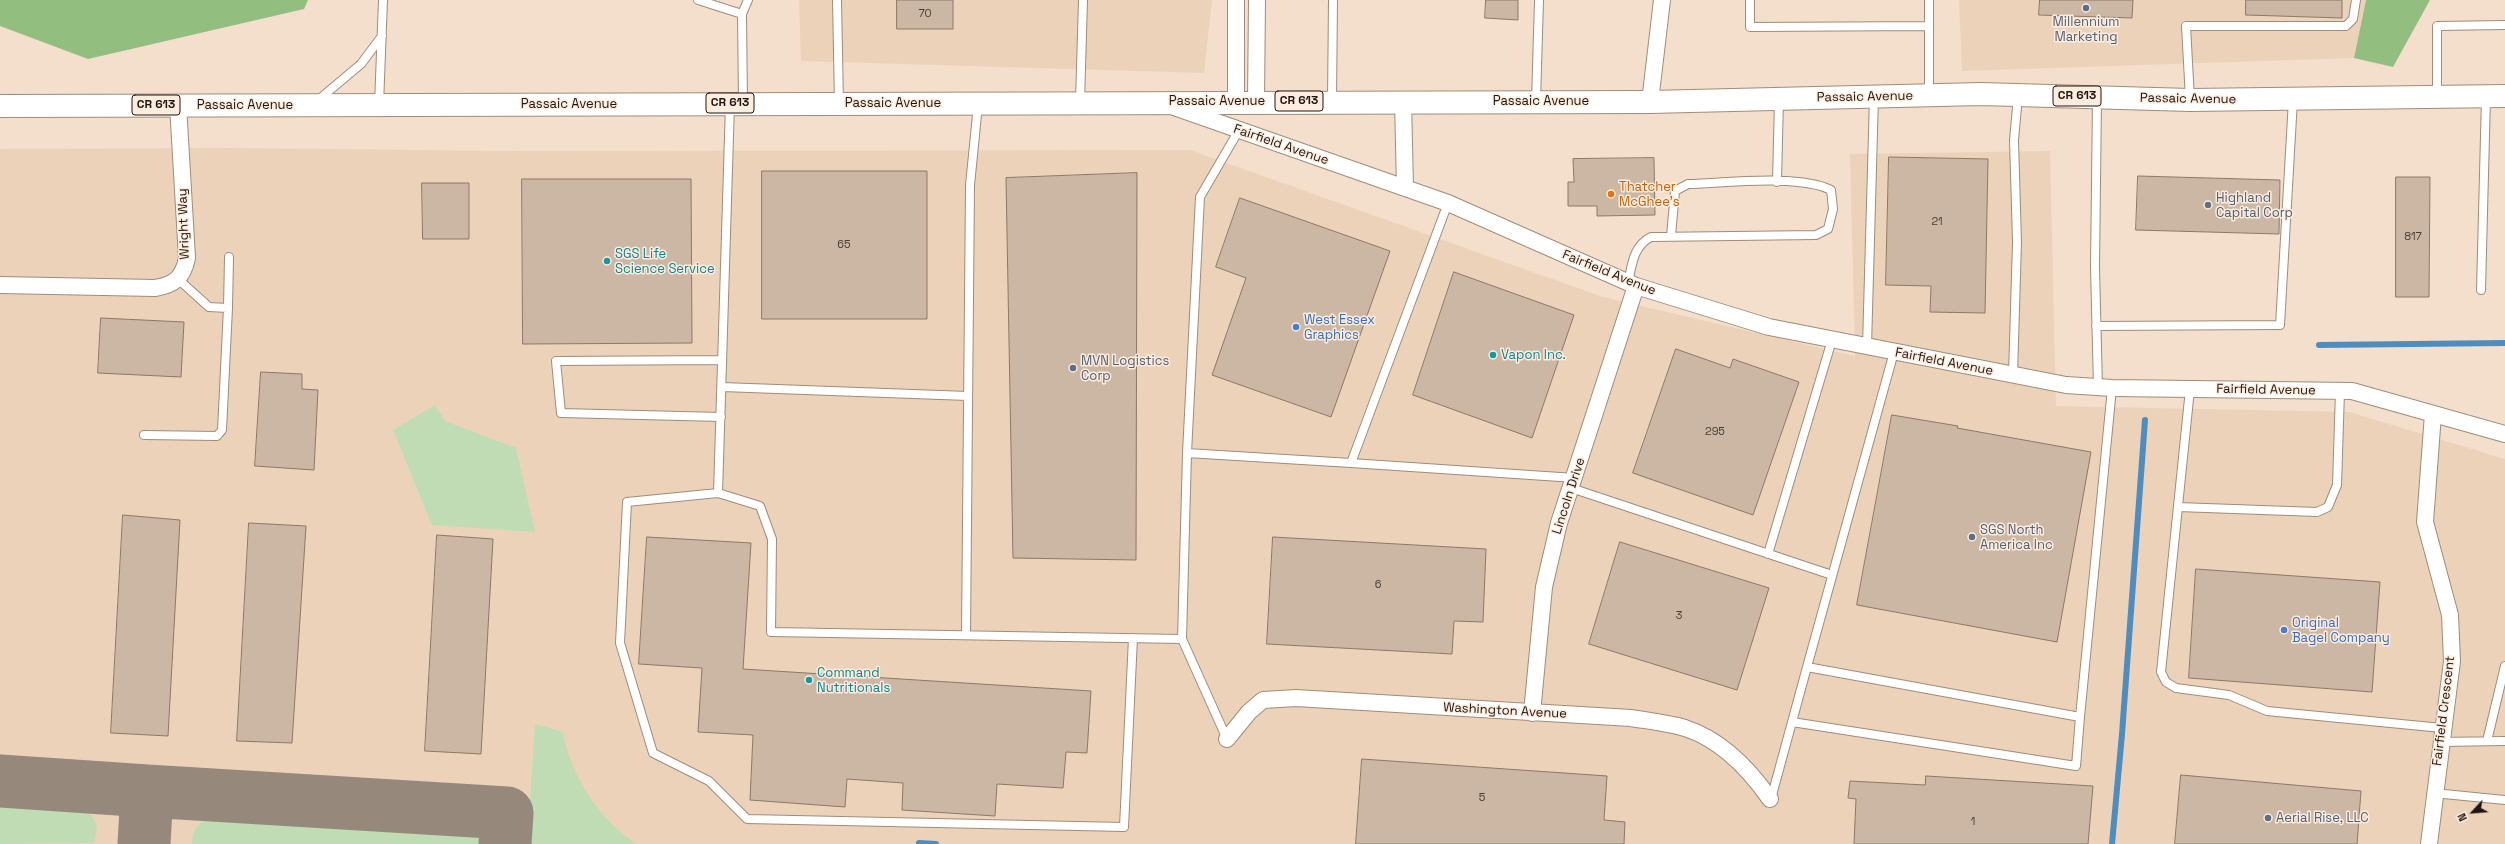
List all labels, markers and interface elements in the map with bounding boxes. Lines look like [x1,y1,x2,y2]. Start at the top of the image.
marker: Millennium Marketing [2081,3,2091,13]
house number: 70 [918,7,932,21]
place label: Millennium Marketing [2053,14,2119,45]
road number: CR 613 [2053,86,2101,106]
street label: Passaic Avenue [1817,88,1913,106]
street label: Passaic Avenue [2140,90,2236,108]
road number: CR 613 [1275,91,1323,111]
road number: CR 613 [706,93,754,113]
street label: Passaic Avenue [1169,93,1265,109]
street label: Passaic Avenue [1493,93,1589,109]
road number: CR 613 [132,95,180,115]
street label: Passaic Avenue [845,95,941,111]
street label: Passaic Avenue [521,96,617,112]
street label: Passaic Avenue [197,97,293,113]
street label: Fairfield Avenue [1231,121,1331,169]
place label: Thatcher McGhee's [1619,179,1680,210]
street label: Wright Way [175,188,193,260]
marker: Thatcher McGhee's [1606,189,1616,199]
place label: Highland Capital Corp [2216,190,2293,221]
marker: Highland Capital Corp [2203,200,2213,210]
house number: 21 [1931,215,1943,229]
house number: 817 [2404,230,2422,244]
house number: 65 [837,238,851,252]
place label: SGS Life Science Service [615,246,715,277]
street label: Fairfield Avenue [1560,247,1658,299]
marker: SGS Life Science Service [602,256,612,266]
place label: West Essex Graphics [1304,312,1375,343]
marker: West Essex Graphics [1291,322,1301,332]
street label: Fairfield Avenue [1894,345,1994,379]
place label: Vapon Inc. [1501,347,1566,363]
marker: Vapon Inc. [1488,350,1498,360]
place label: MVN Logistics Corp [1081,353,1169,384]
marker: MVN Logistics Corp [1068,363,1078,373]
street label: Fairfield Avenue [2216,381,2316,399]
house number: 295 [1705,425,1725,439]
street label: Lincoln Drive [1549,456,1589,536]
place label: SGS North America Inc [1980,522,2053,553]
marker: SGS North America Inc [1967,532,1977,542]
house number: 6 [1375,578,1381,592]
house number: 3 [1676,609,1682,623]
place label: Original Bagel Company [2292,615,2390,646]
marker: Original Bagel Company [2279,625,2289,635]
street label: Fairfield Crescent [2430,655,2458,767]
place label: Command Nutritionals [817,665,890,696]
marker: Command Nutritionals [804,675,814,685]
street label: Washington Avenue [1443,700,1567,722]
house number: 5 [1479,791,1485,805]
north arrow [2453,792,2493,832]
place label: Aerial Rise, LLC [2276,810,2369,826]
text: N [2454,811,2470,824]
marker: Aerial Rise, LLC [2263,813,2273,823]
house number: 1 [1971,815,1975,829]

